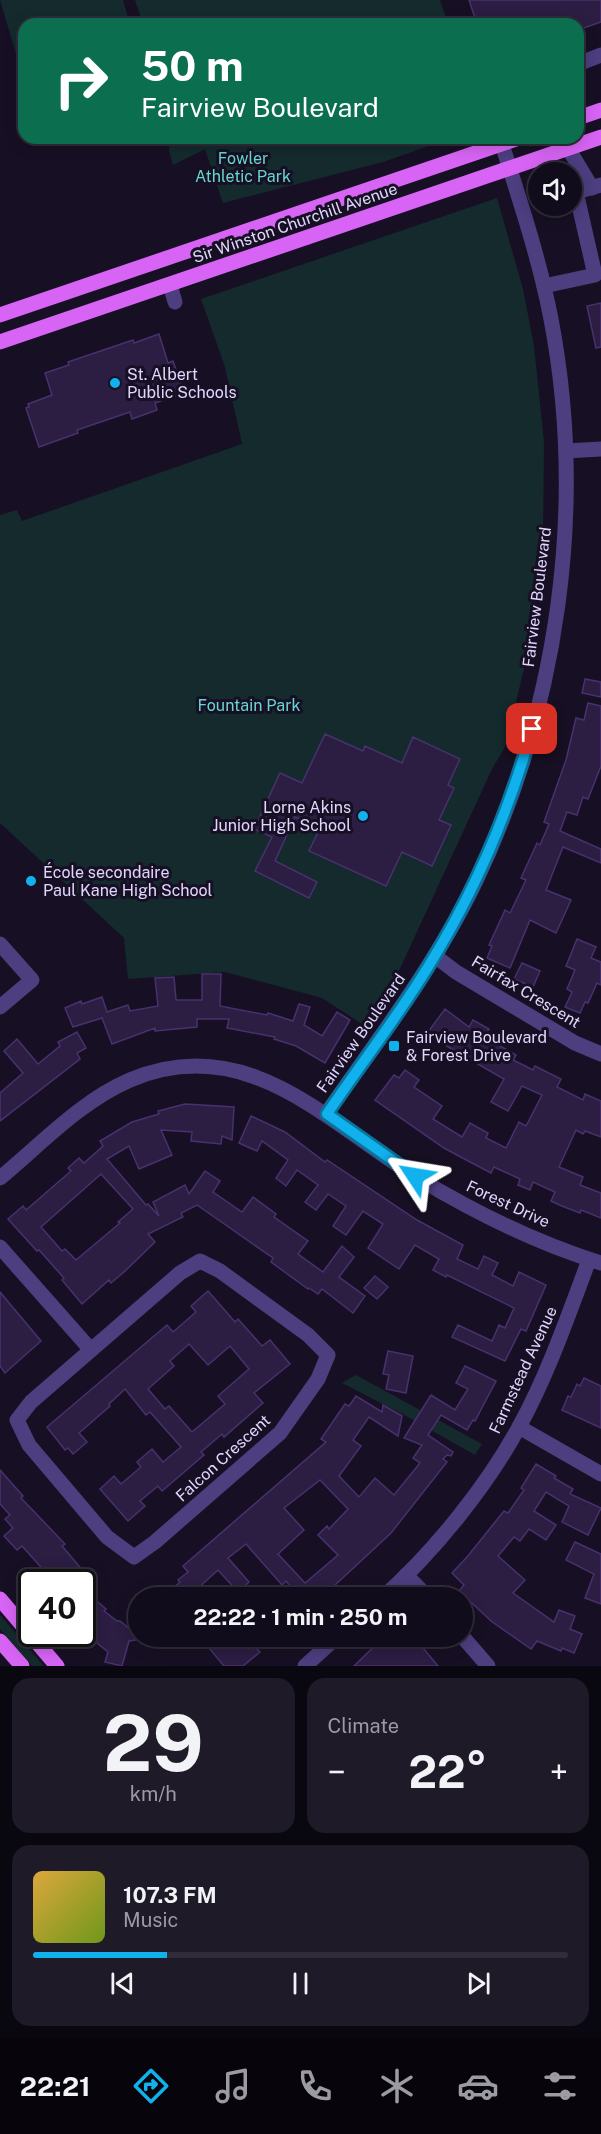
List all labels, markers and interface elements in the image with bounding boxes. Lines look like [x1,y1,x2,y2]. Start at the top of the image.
text: 50 m [141,41,244,90]
icon: right [42,42,120,120]
text: Fairview Boulevard [141,91,379,123]
park label: Fowler Athletic Park [195,149,291,186]
map controls [528,162,582,216]
button: sound [528,162,582,216]
street label: Sir Winston Churchill Avenue [190,179,400,267]
place label: St. Albert Public Schools [127,365,237,402]
marker: St. Albert Public Schools [108,376,122,390]
street label: Fairview Boulevard [519,526,555,668]
park label: Fountain Park [198,696,300,715]
pin [506,703,557,754]
icon: arrive [515,712,548,745]
place label: Lorne Akins Junior High School [212,798,351,835]
marker: Lorne Akins Junior High School [356,809,370,823]
place label: École secondaire Paul Kane High School [43,862,213,900]
marker: École secondaire Paul Kane High School [24,874,38,888]
street label: Fairfax Crescent [468,952,584,1032]
street label: Fairview Boulevard [313,970,409,1096]
place label: Fairview Boulevard & Forest Drive [406,1028,547,1065]
marker: Fairview Boulevard & Forest Drive [387,1039,401,1053]
position arrow [383,1144,447,1208]
street label: Forest Drive [463,1176,553,1232]
street label: Farmstead Avenue [485,1303,561,1437]
street label: Falcon Crescent [172,1411,274,1505]
speed limit sign: 40 [18,1569,96,1647]
text: 22:22 · 1 min · 250 m [193,1604,408,1630]
text: 29 [103,1697,204,1789]
text: Climate [328,1714,399,1738]
text: 22° [409,1745,487,1798]
text: − [328,1753,346,1791]
text: + [550,1753,568,1791]
text: km/h [130,1782,177,1806]
text: 107.3 FM [123,1882,217,1908]
text: Music [123,1908,178,1932]
icon: previous [106,1967,139,2000]
icon: pause [284,1967,317,2000]
icon: next [462,1967,495,2000]
icon: directions [130,2065,172,2107]
icon: music [212,2065,254,2107]
icon: phone [294,2065,336,2107]
icon: climate [376,2065,418,2107]
icon: car [457,2065,499,2107]
icon: filters [539,2065,581,2107]
text: 22:21 [20,2070,91,2102]

